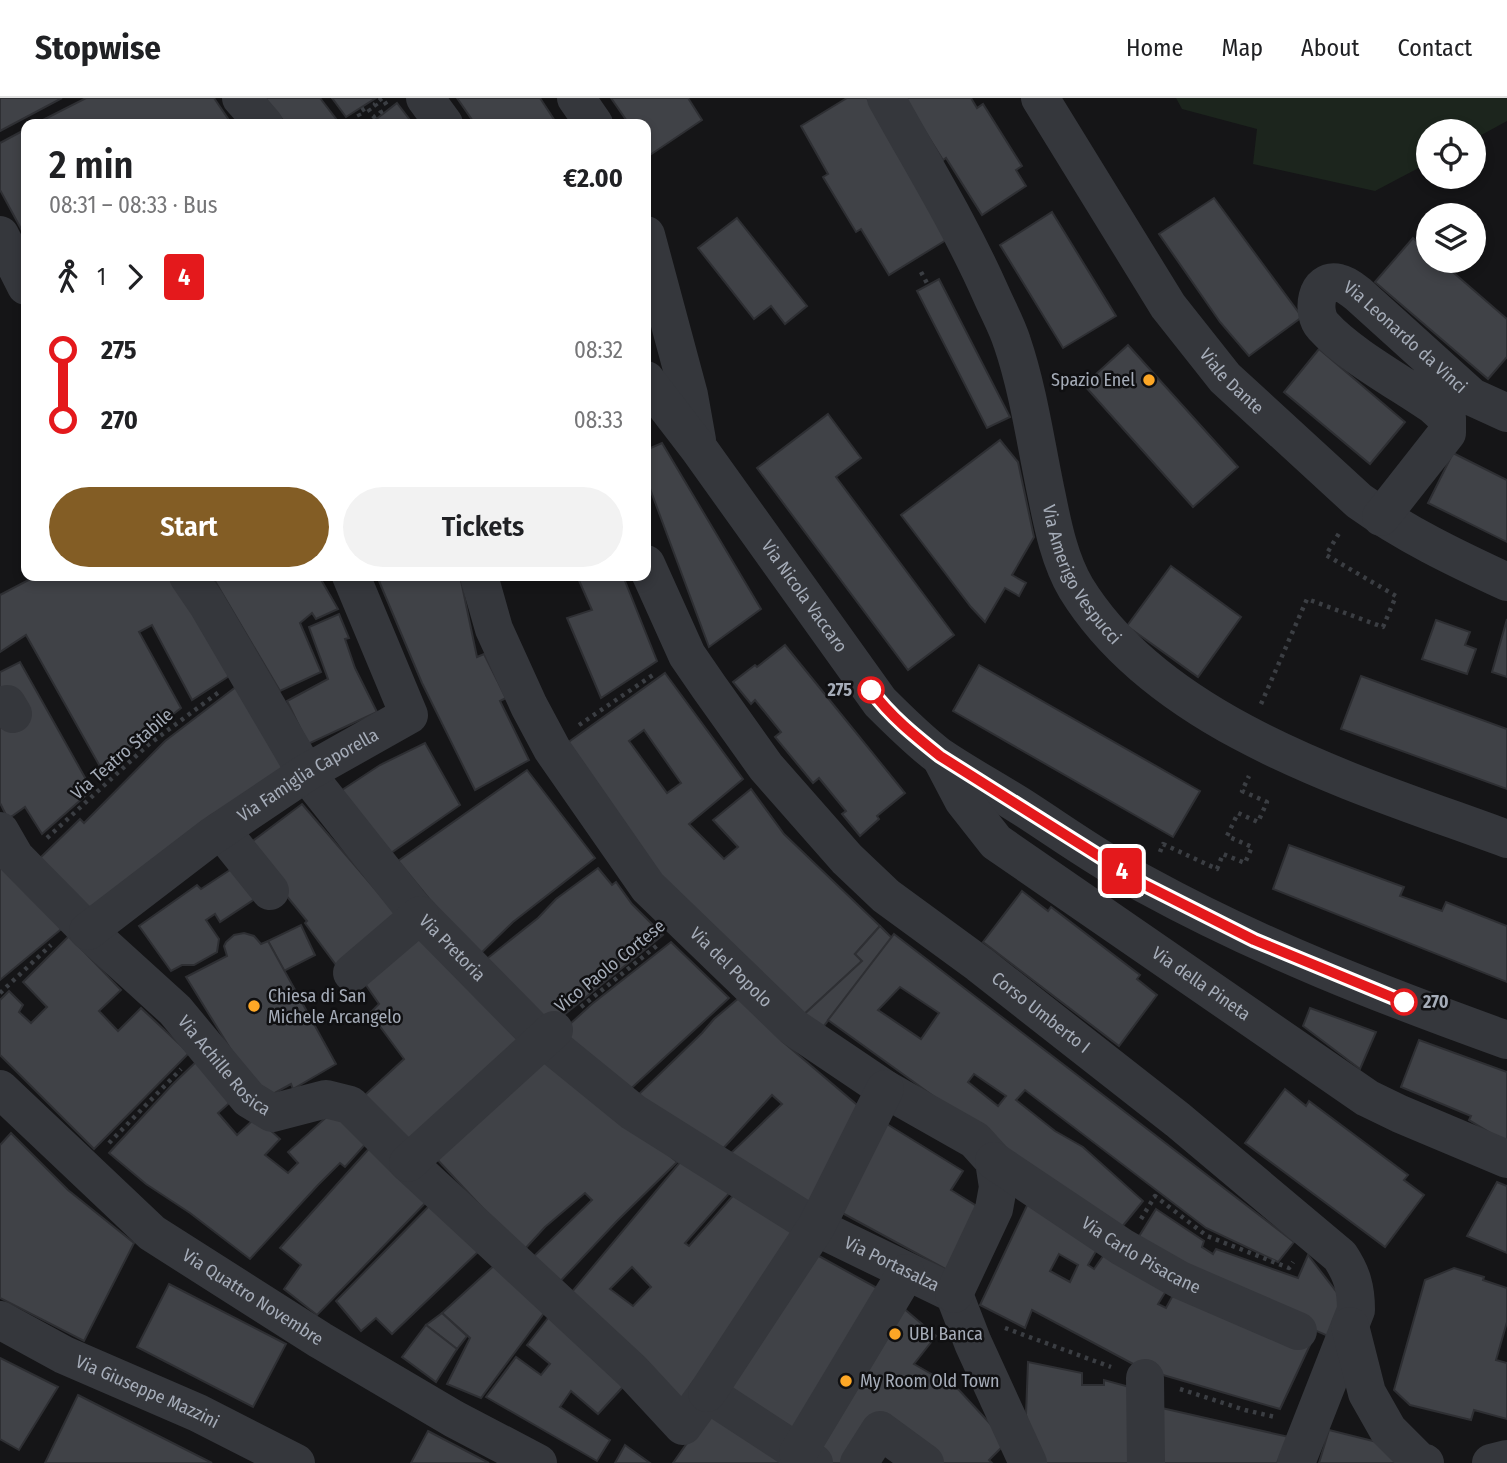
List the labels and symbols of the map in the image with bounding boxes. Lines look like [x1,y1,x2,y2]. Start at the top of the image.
street label: Via Leonardo da Vinci [1340,276,1472,398]
street label: Viale Dante [1195,344,1268,419]
place label: Spazio Enel [1051,369,1135,391]
marker: Spazio Enel [1141,372,1157,388]
street label: Via Amerigo Vespucci [1038,503,1126,649]
street label: Via Nicola Vaccaro [757,536,852,657]
marker: 275 [858,677,884,703]
place label: 275 [826,679,852,701]
street label: Via Teatro Stabile [66,704,178,804]
street label: Via Famiglia Caporella [233,723,382,827]
line badge: 4 [1099,848,1145,894]
street label: Via Pretoria [415,910,490,986]
street label: Vico Paolo Cortese [550,915,670,1017]
street label: Via del Popolo [685,923,777,1012]
street label: Via della Pineta [1148,942,1255,1025]
street label: Corso Umberto I [987,967,1094,1058]
place label: Chiesa di San Michele Arcangelo [268,985,401,1028]
marker: 270 [1391,989,1417,1015]
place label: 270 [1422,991,1449,1013]
marker: Chiesa di San Michele Arcangelo [246,998,262,1014]
street label: Via Achille Rosica [173,1011,274,1120]
street label: Via Carlo Pisacane [1077,1212,1204,1299]
street label: Via Portasalza [841,1232,943,1296]
street label: Via Quattro Novembre [178,1244,328,1350]
place label: UBI Banca [909,1323,983,1345]
marker: UBI Banca [887,1326,903,1342]
street label: Via Giuseppe Mazzini [72,1350,223,1433]
place label: My Room Old Town [860,1370,1000,1392]
marker: My Room Old Town [838,1373,854,1389]

